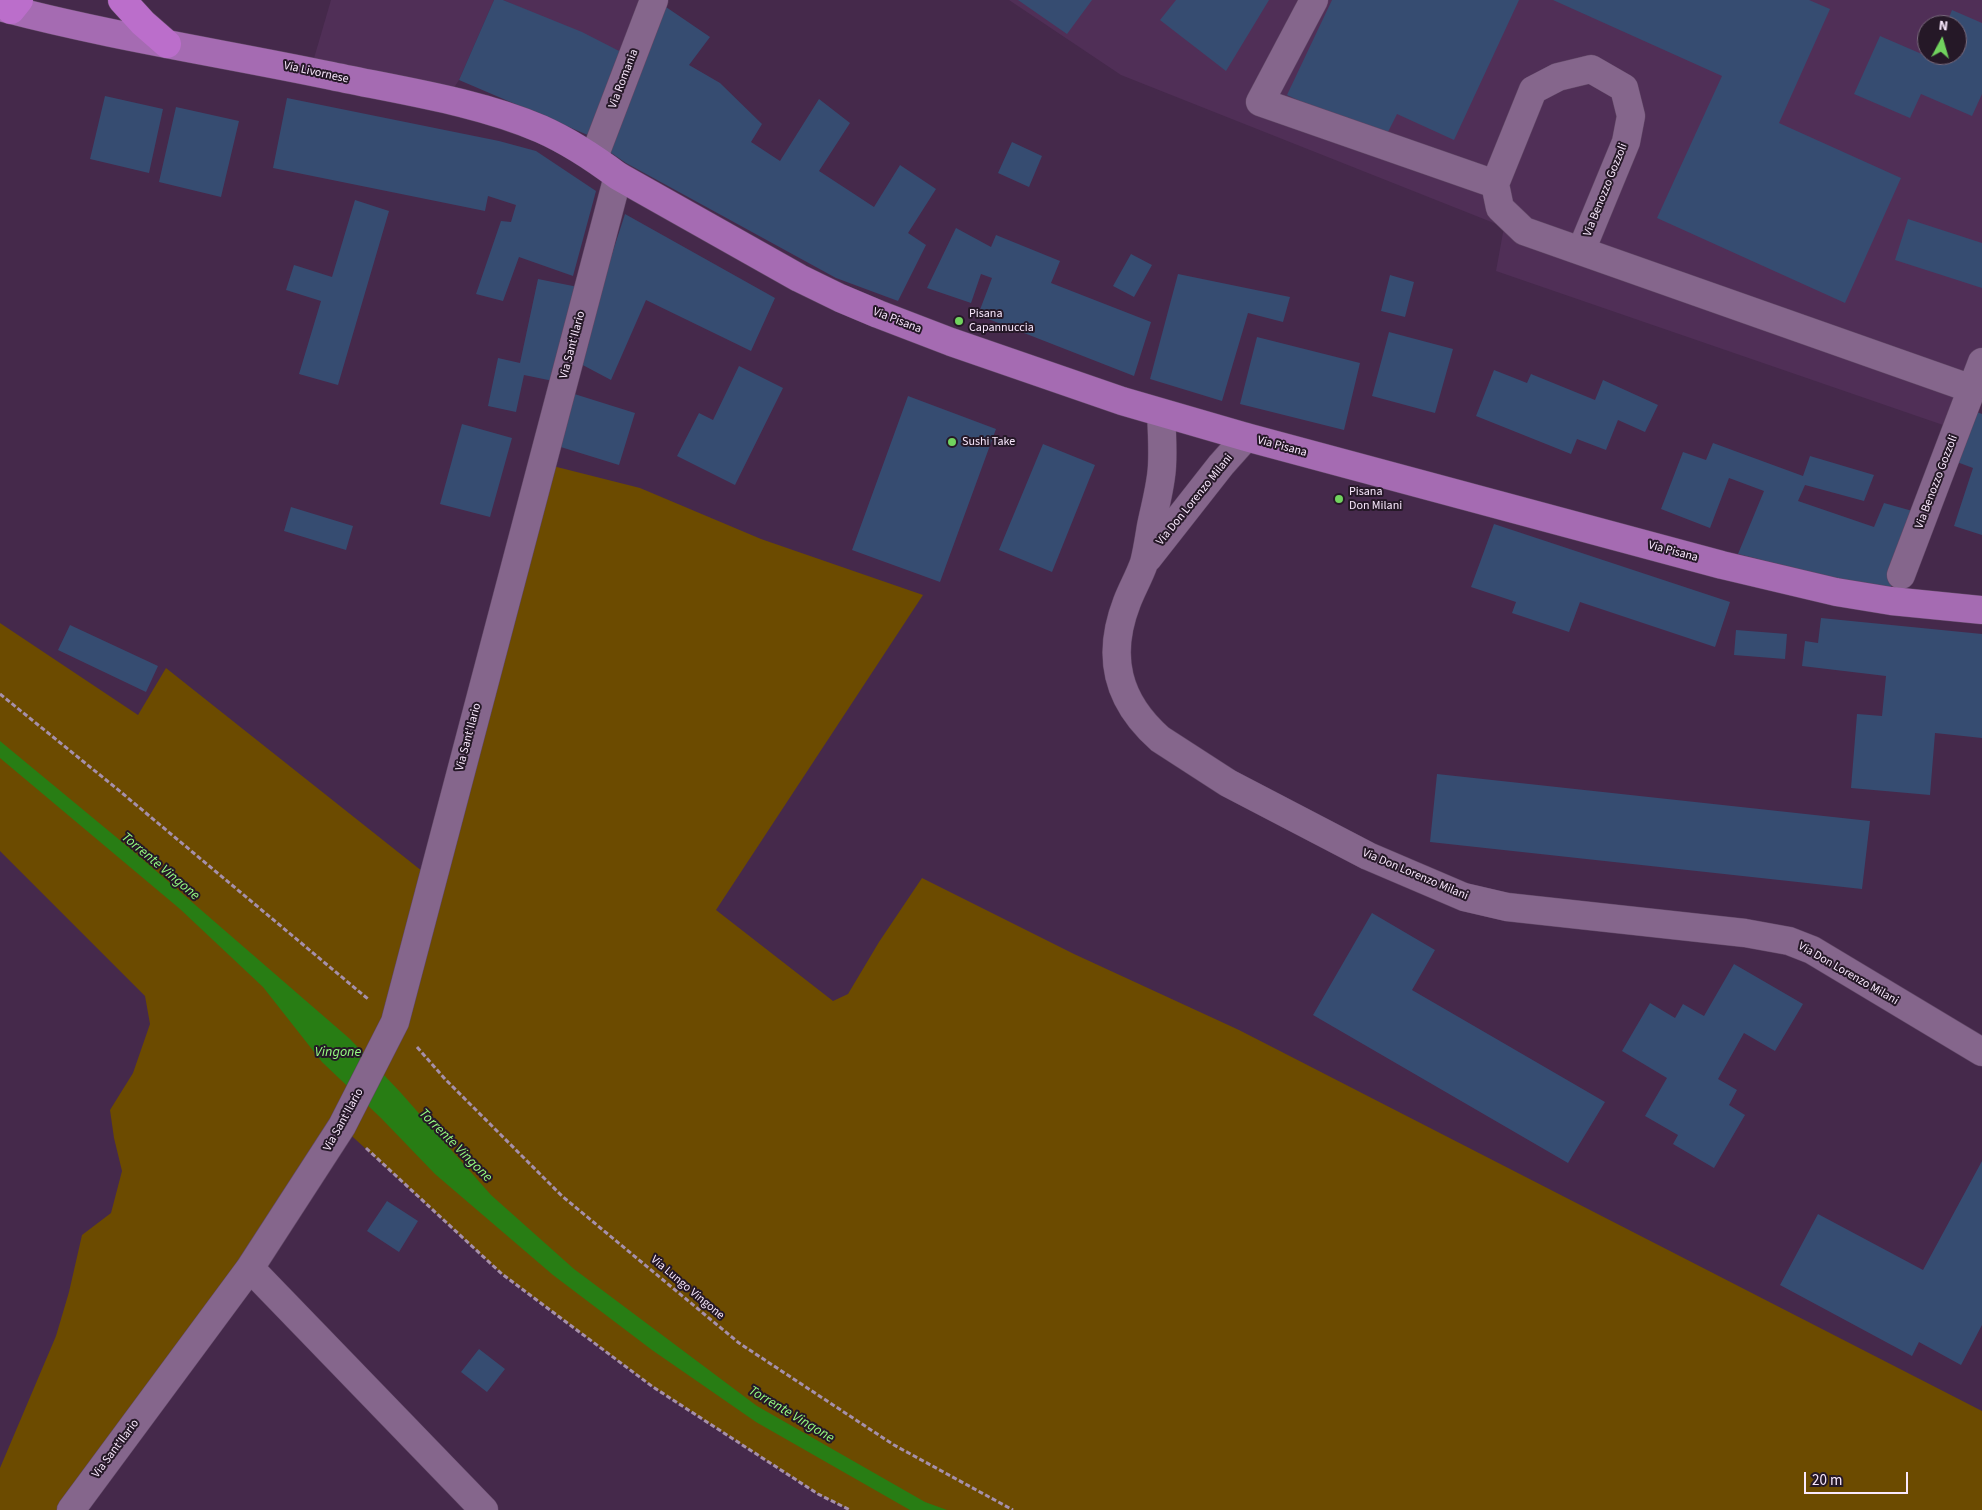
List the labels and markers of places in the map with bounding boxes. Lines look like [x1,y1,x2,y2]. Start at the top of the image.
place label: Pisana Capannuccia [969,307,1034,335]
marker: Pisana Capannuccia [953,315,965,327]
place label: Sushi Take [962,435,1015,449]
marker: Sushi Take [946,436,958,448]
place label: Pisana Don Milani [1349,485,1402,513]
marker: Pisana Don Milani [1333,493,1345,505]

